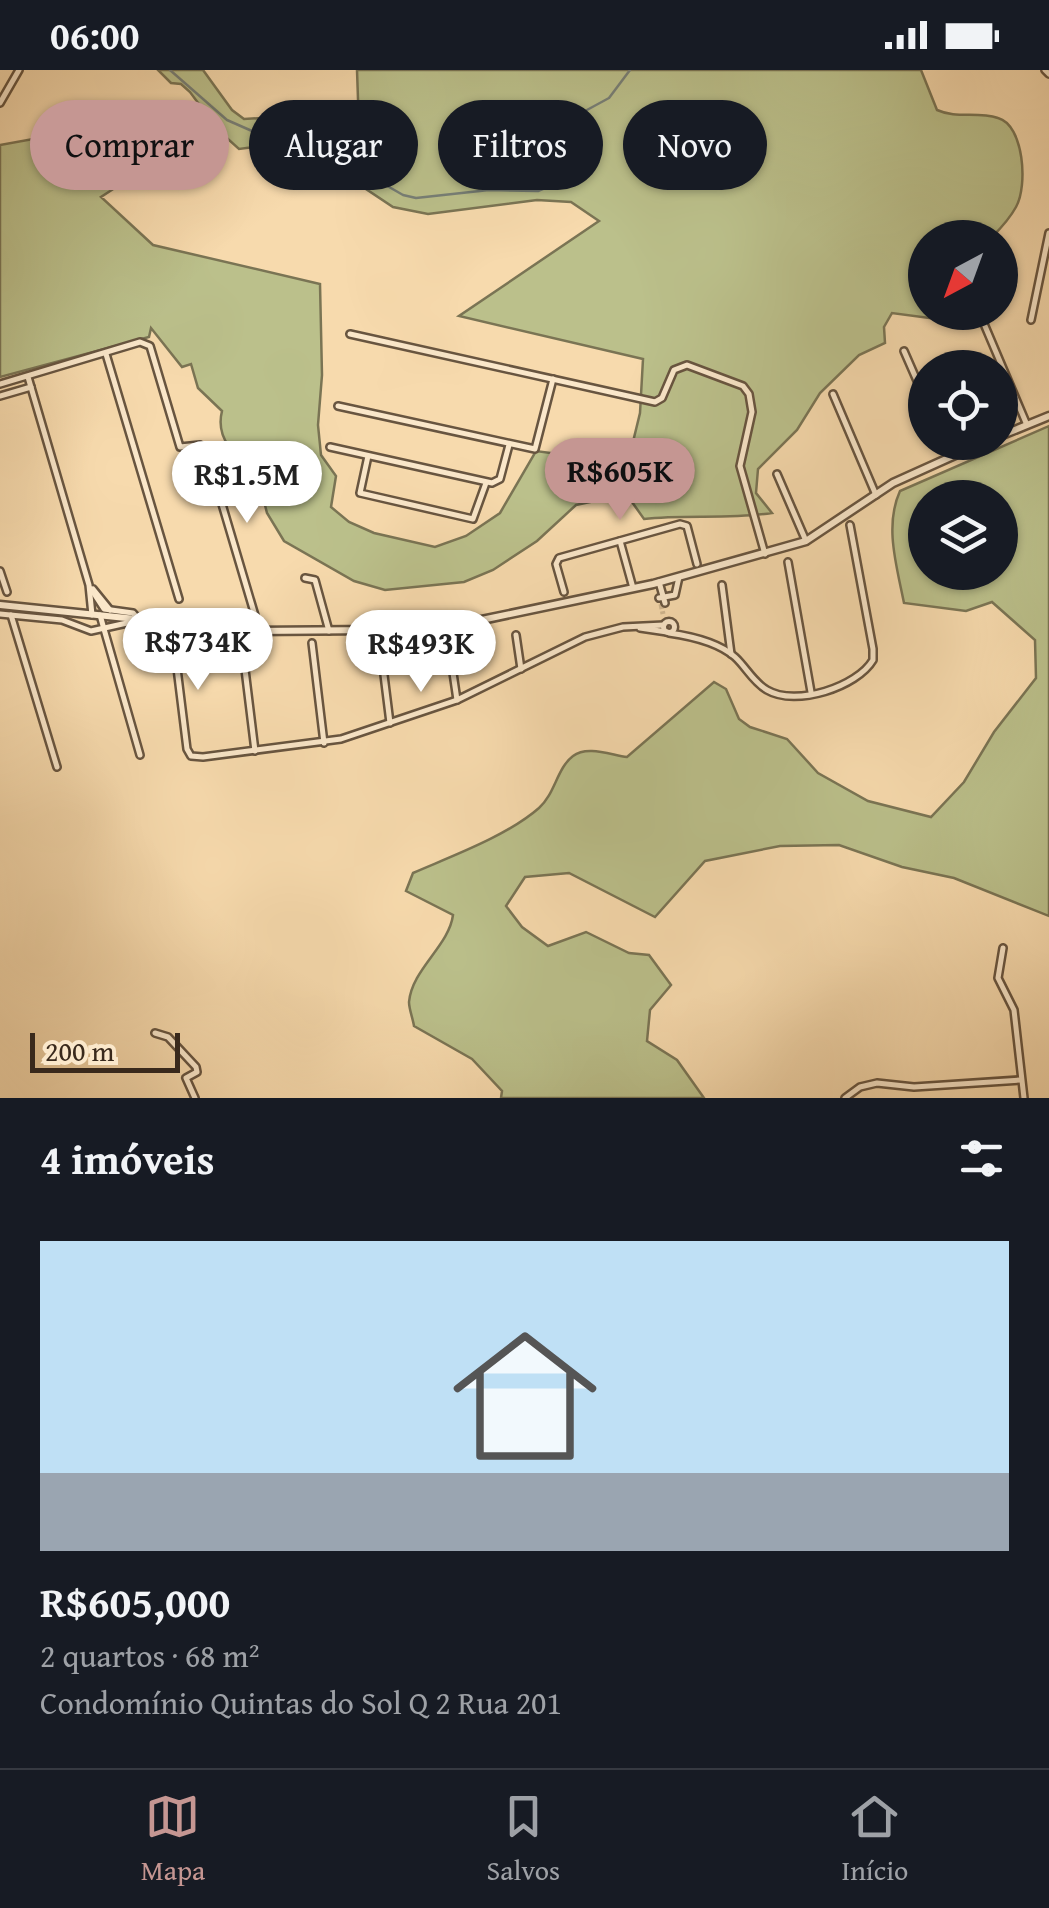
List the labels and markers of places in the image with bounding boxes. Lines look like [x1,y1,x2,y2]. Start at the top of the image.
pin: R$605K [539,438,701,523]
pin: R$1.5M [166,441,328,526]
pin: R$734K [117,608,279,693]
pin: R$493K [340,610,502,695]

